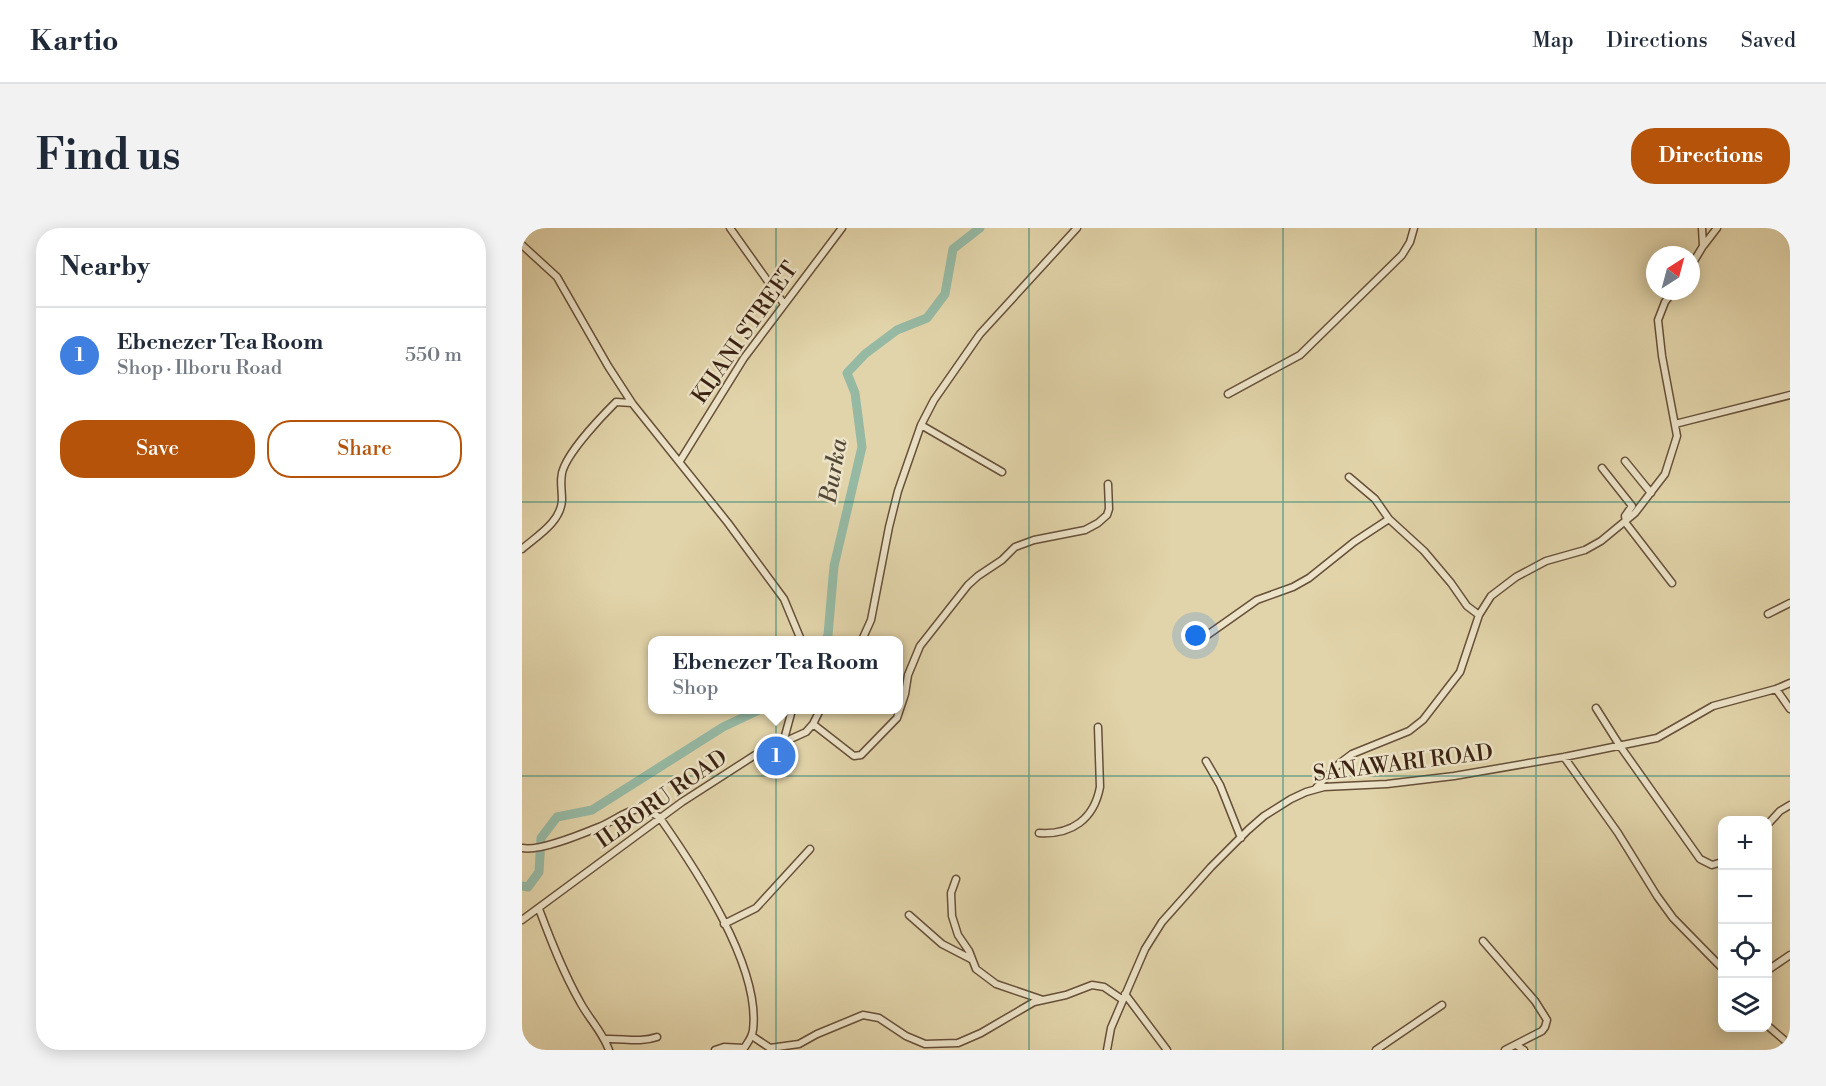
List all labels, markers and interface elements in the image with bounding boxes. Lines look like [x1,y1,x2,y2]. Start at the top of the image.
text: Kartio [30,24,119,59]
text: Map [1532,28,1574,54]
text: Directions [1607,28,1708,54]
text: Saved [1741,28,1796,54]
button: Directions [1631,128,1790,184]
text: Find us [36,130,180,183]
north arrow [1646,246,1700,300]
text: Nearby [60,251,150,283]
street label: KIJANI STREET [686,257,804,409]
text: Ebenezer Tea Room [117,329,323,356]
text: 1 [75,343,84,368]
text: 550 m [405,343,462,368]
text: Shop · Ilboru Road [117,356,282,381]
button: Save [60,420,255,478]
button: Share [267,420,462,478]
water label: Burka [813,436,855,507]
your location [1181,621,1210,650]
popup [648,636,903,714]
text: Ebenezer Tea Room [672,649,879,676]
text: Shop [672,676,719,701]
pin: 1 [756,734,796,778]
street label: SANAWARI ROAD [1312,739,1495,788]
street label: ILBORU ROAD [591,744,733,854]
map controls [1718,816,1772,1032]
button: + [1718,816,1772,870]
button: − [1718,870,1772,924]
button: locate [1718,924,1772,978]
button: layers [1718,978,1772,1032]

